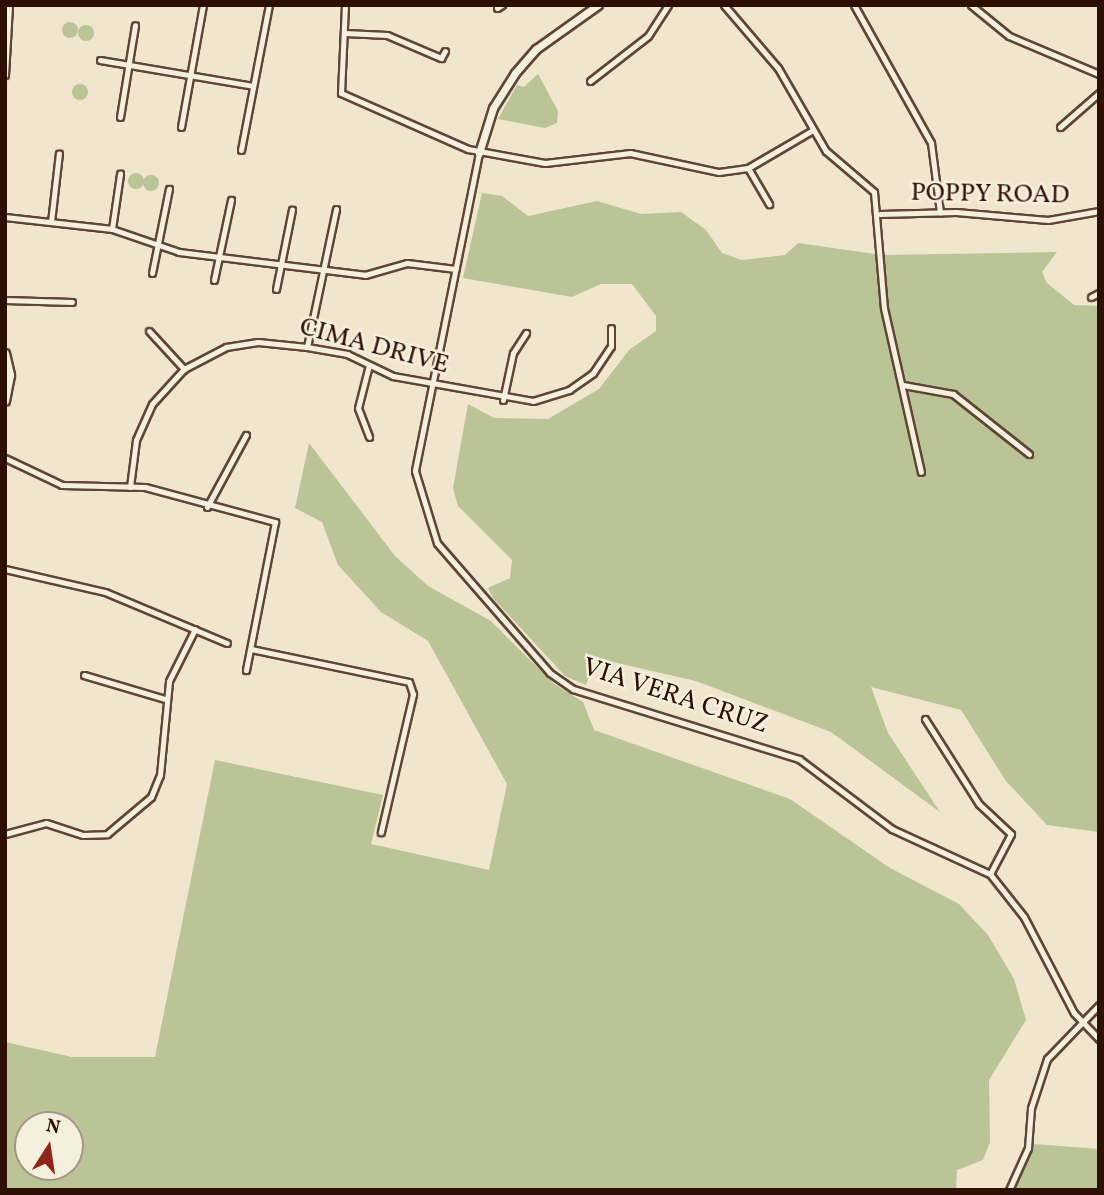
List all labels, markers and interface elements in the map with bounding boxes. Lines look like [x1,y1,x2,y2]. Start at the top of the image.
street label: POPPY ROAD [910,178,1070,212]
street label: CIMA DRIVE [296,312,452,382]
street label: VIA VERA CRUZ [578,652,772,742]
north arrow [14,1111,84,1181]
text: N [43,1113,62,1142]

